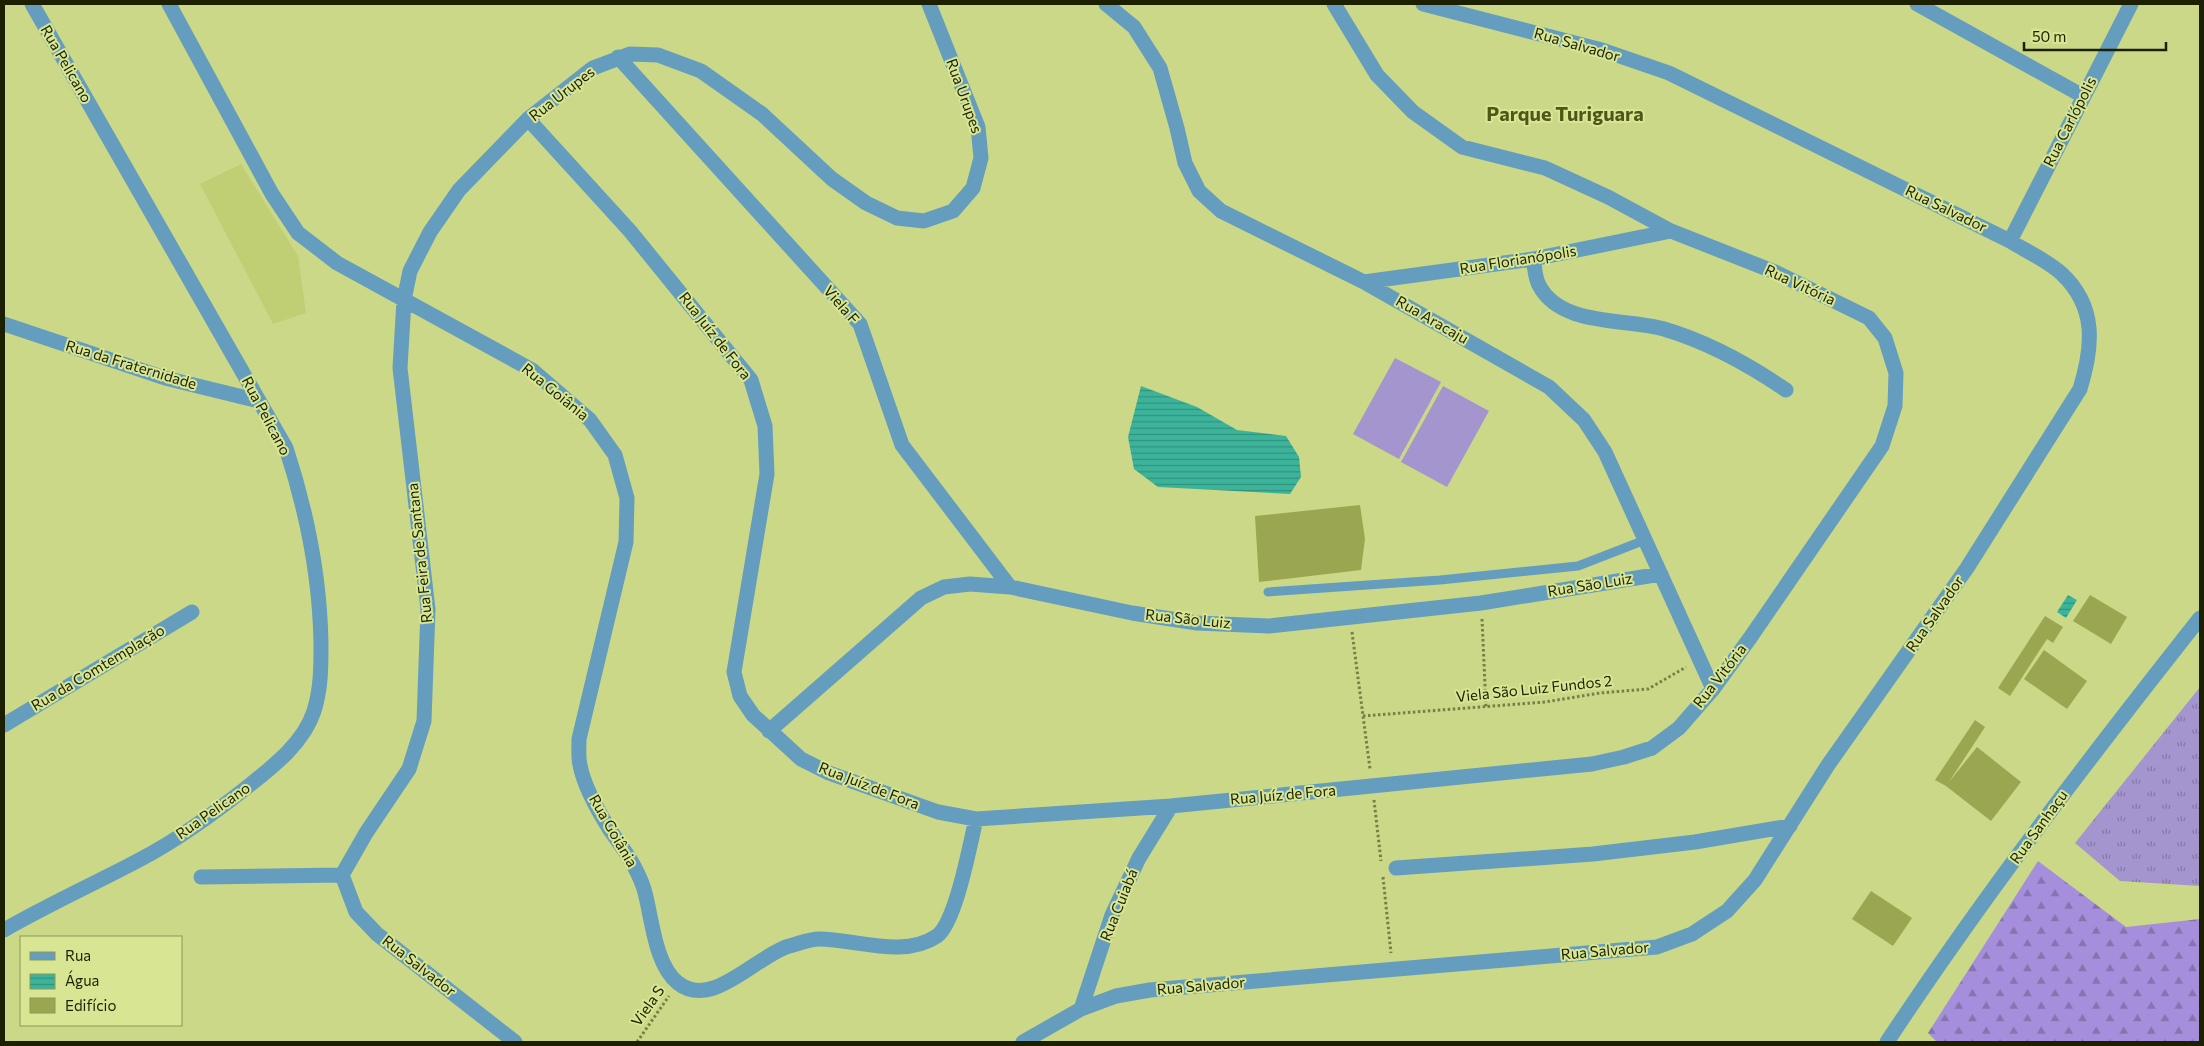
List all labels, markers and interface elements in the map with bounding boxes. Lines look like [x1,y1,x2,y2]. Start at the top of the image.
scale bar [2024,20,2166,52]
street label: Rua Pelicano [37,21,96,106]
street label: Rua Salvador [1532,23,1622,65]
text: 50 m [2032,27,2066,45]
street label: Rua Urupes [943,56,987,136]
street label: Rua Urupes [525,62,598,124]
street label: Rua Carlópolis [2039,74,2100,169]
district label: Parque Turiguara [1486,101,1644,125]
street label: Rua Salvador [1903,181,1990,236]
street label: Rua Florianópolis [1458,241,1578,277]
street label: Rua Vitória [1762,260,1839,308]
street label: Viela F [820,281,863,327]
street label: Rua Juíz de Fora [676,288,756,383]
street label: Rua Aracaju [1393,291,1472,347]
street label: Rua da Fraternidade [64,336,199,393]
street label: Rua Goiânia [519,359,593,424]
street label: Rua Pelicano [239,373,295,458]
street label: Rua Feira de Santana [403,482,435,624]
street label: Rua São Luiz [1546,568,1634,600]
street label: Rua Salvador [1901,572,1967,655]
street label: Rua São Luiz [1145,605,1232,631]
street label: Rua da Comtemplação [27,620,168,714]
street label: Rua Vitória [1689,640,1750,711]
street label: Viela São Luiz Fundos 2 [1455,671,1613,705]
street label: Rua Juíz de Fora [816,758,922,813]
street label: Rua Pelicano [172,778,253,842]
street label: Rua Juíz de Fora [1229,780,1337,808]
street label: Rua Sanhaçu [2005,786,2071,867]
street label: Rua Goiânia [586,791,642,870]
street label: Rua Cuiabá [1095,866,1141,943]
street label: Rua Salvador [379,931,460,1000]
legend [20,936,182,1026]
street label: Rua Salvador [1560,937,1650,963]
text: Rua [65,946,91,964]
text: Água [65,970,99,989]
street label: Rua Salvador [1156,972,1246,998]
street label: Viela S [627,982,668,1029]
text: Edifício [65,996,116,1014]

